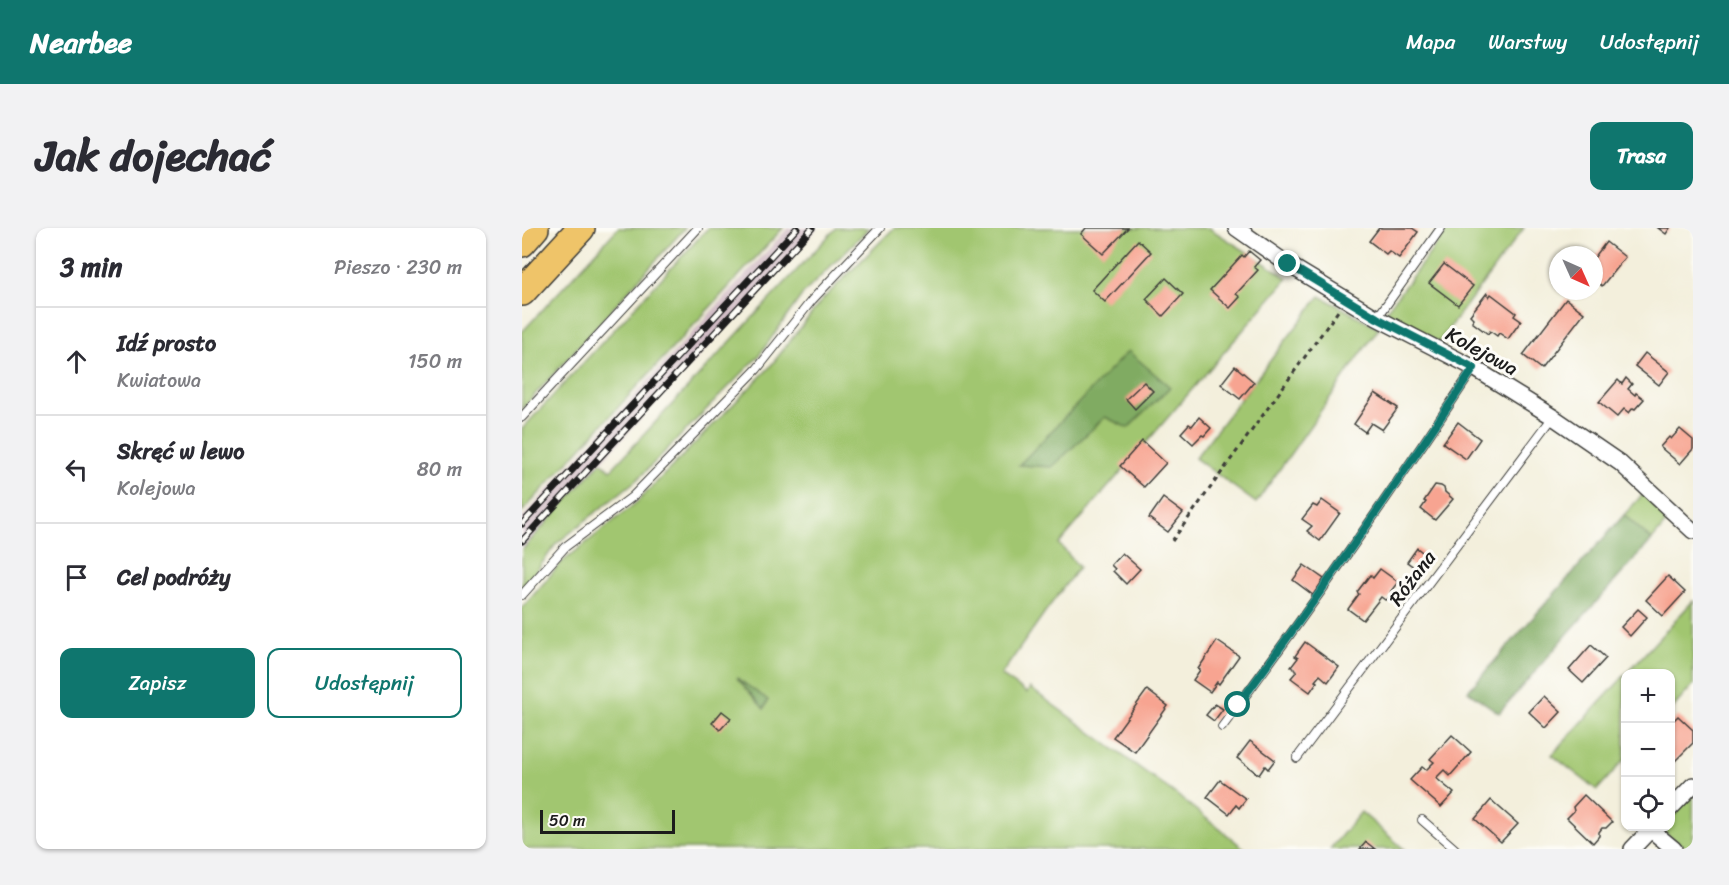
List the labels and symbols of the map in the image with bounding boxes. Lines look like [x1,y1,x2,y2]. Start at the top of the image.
north arrow [1549,246,1603,300]
route end [1274,250,1300,276]
street label: Kolejowa [1439,317,1525,386]
street label: Różana [1380,542,1446,614]
route start [1224,691,1250,717]
scale bar [540,807,675,834]

